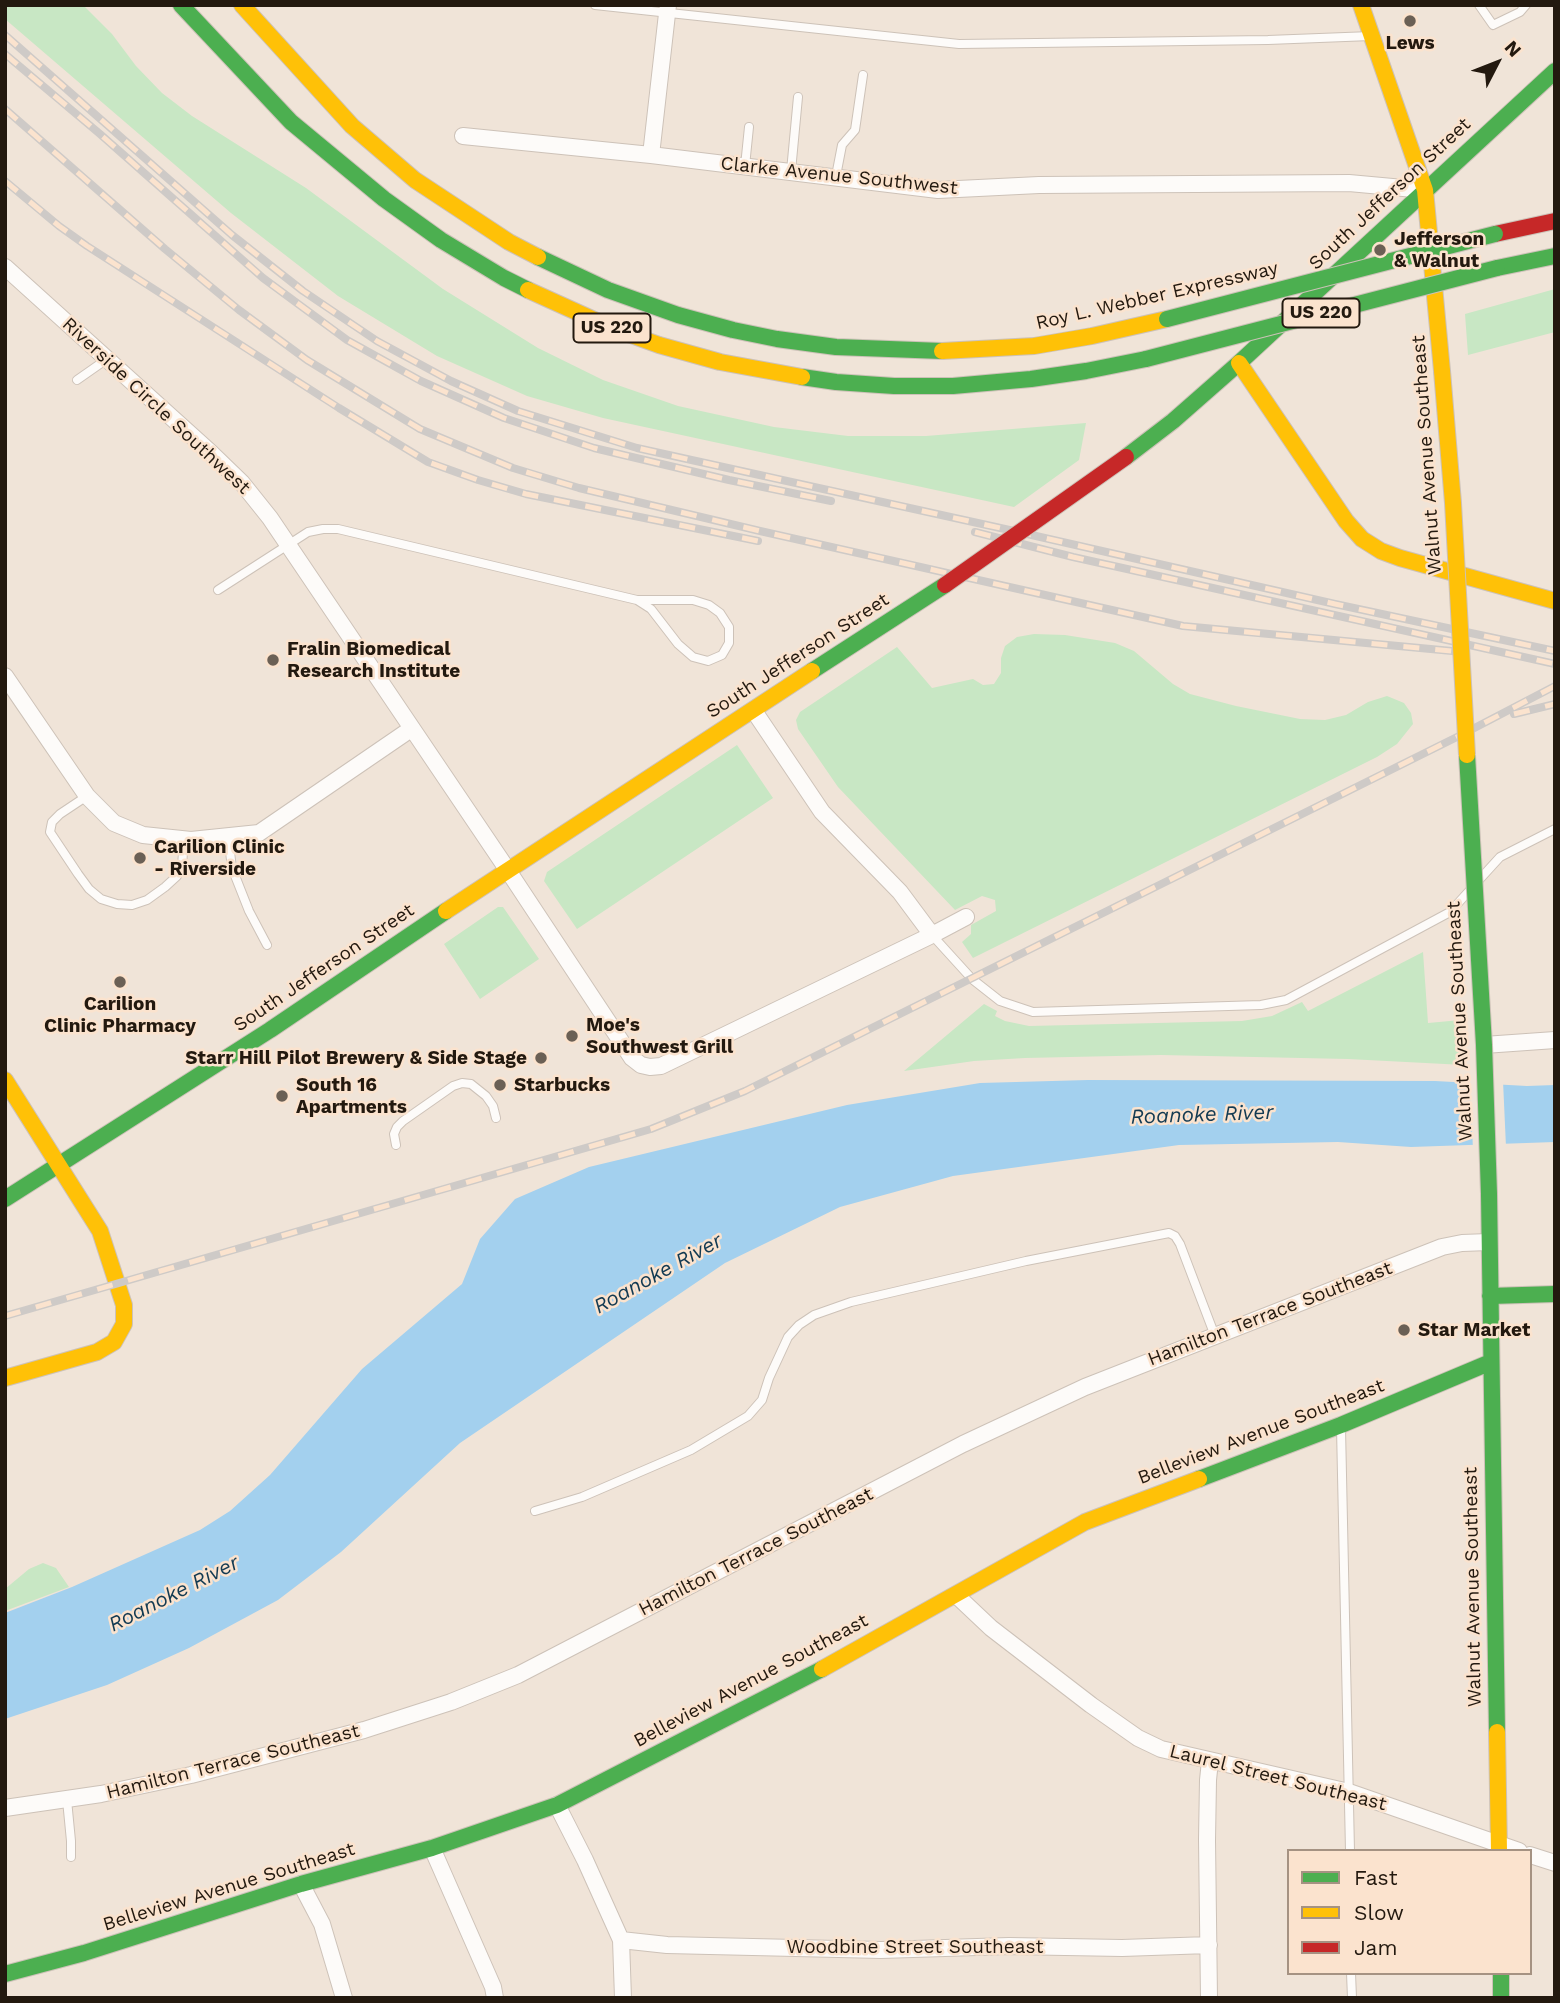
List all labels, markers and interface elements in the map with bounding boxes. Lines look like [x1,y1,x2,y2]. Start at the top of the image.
marker: Lews [1402,13,1418,29]
north arrow [1462,28,1532,98]
place label: Lews [1385,32,1435,54]
text: N [1500,36,1526,62]
street label: South Jefferson Street [1304,113,1476,275]
street label: Clarke Avenue Southwest [719,152,959,200]
place label: Jefferson & Walnut [1394,228,1484,272]
marker: Jefferson & Walnut [1372,242,1388,258]
street label: Roy L. Webber Expressway [1034,257,1280,335]
road number: US 220 [1282,298,1360,328]
street label: Riverside Circle Southwest [57,313,255,499]
road number: US 220 [574,314,650,342]
street label: Walnut Avenue Southeast [1407,334,1447,576]
street label: South Jefferson Street [703,588,893,724]
place label: Fralin Biomedical Research Institute [287,638,460,682]
marker: Fralin Biomedical Research Institute [265,652,281,668]
place label: Carilion Clinic - Riverside [154,836,285,880]
marker: Carilion Clinic - Riverside [132,850,148,866]
street label: South Jefferson Street [229,899,419,1037]
street label: Walnut Avenue Southeast [1442,900,1478,1142]
marker: Carilion Clinic Pharmacy [112,974,128,990]
place label: Carilion Clinic Pharmacy [44,993,196,1037]
place label: Moe's Southwest Grill [586,1014,733,1058]
marker: Moe's Southwest Grill [564,1028,580,1044]
place label: Starr Hill Pilot Brewery & Side Stage [185,1047,527,1069]
marker: Starr Hill Pilot Brewery & Side Stage [533,1050,549,1066]
place label: South 16 Apartments [296,1074,407,1118]
place label: Starbucks [514,1074,610,1096]
marker: Starbucks [492,1077,508,1093]
marker: South 16 Apartments [274,1088,290,1104]
water label: Roanoke River [1130,1100,1274,1130]
water label: Roanoke River [589,1228,727,1320]
street label: Hamilton Terrace Southeast [1145,1257,1395,1371]
place label: Star Market [1418,1319,1530,1341]
marker: Star Market [1396,1322,1412,1338]
street label: Belleview Avenue Southeast [1135,1374,1387,1490]
street label: Walnut Avenue Southeast [1460,1467,1486,1707]
street label: Hamilton Terrace Southeast [635,1483,877,1621]
water label: Roanoke River [105,1550,243,1638]
street label: Belleview Avenue Southeast [630,1609,872,1753]
street label: Hamilton Terrace Southeast [104,1719,362,1805]
street label: Laurel Street Southeast [1167,1740,1389,1816]
street label: Belleview Avenue Southeast [100,1838,358,1936]
legend [1287,1849,1532,1975]
text: Fast [1354,1865,1398,1890]
text: Slow [1354,1900,1404,1925]
text: Jam [1354,1935,1397,1960]
street label: Woodbine Street Southeast [787,1936,1043,1958]

